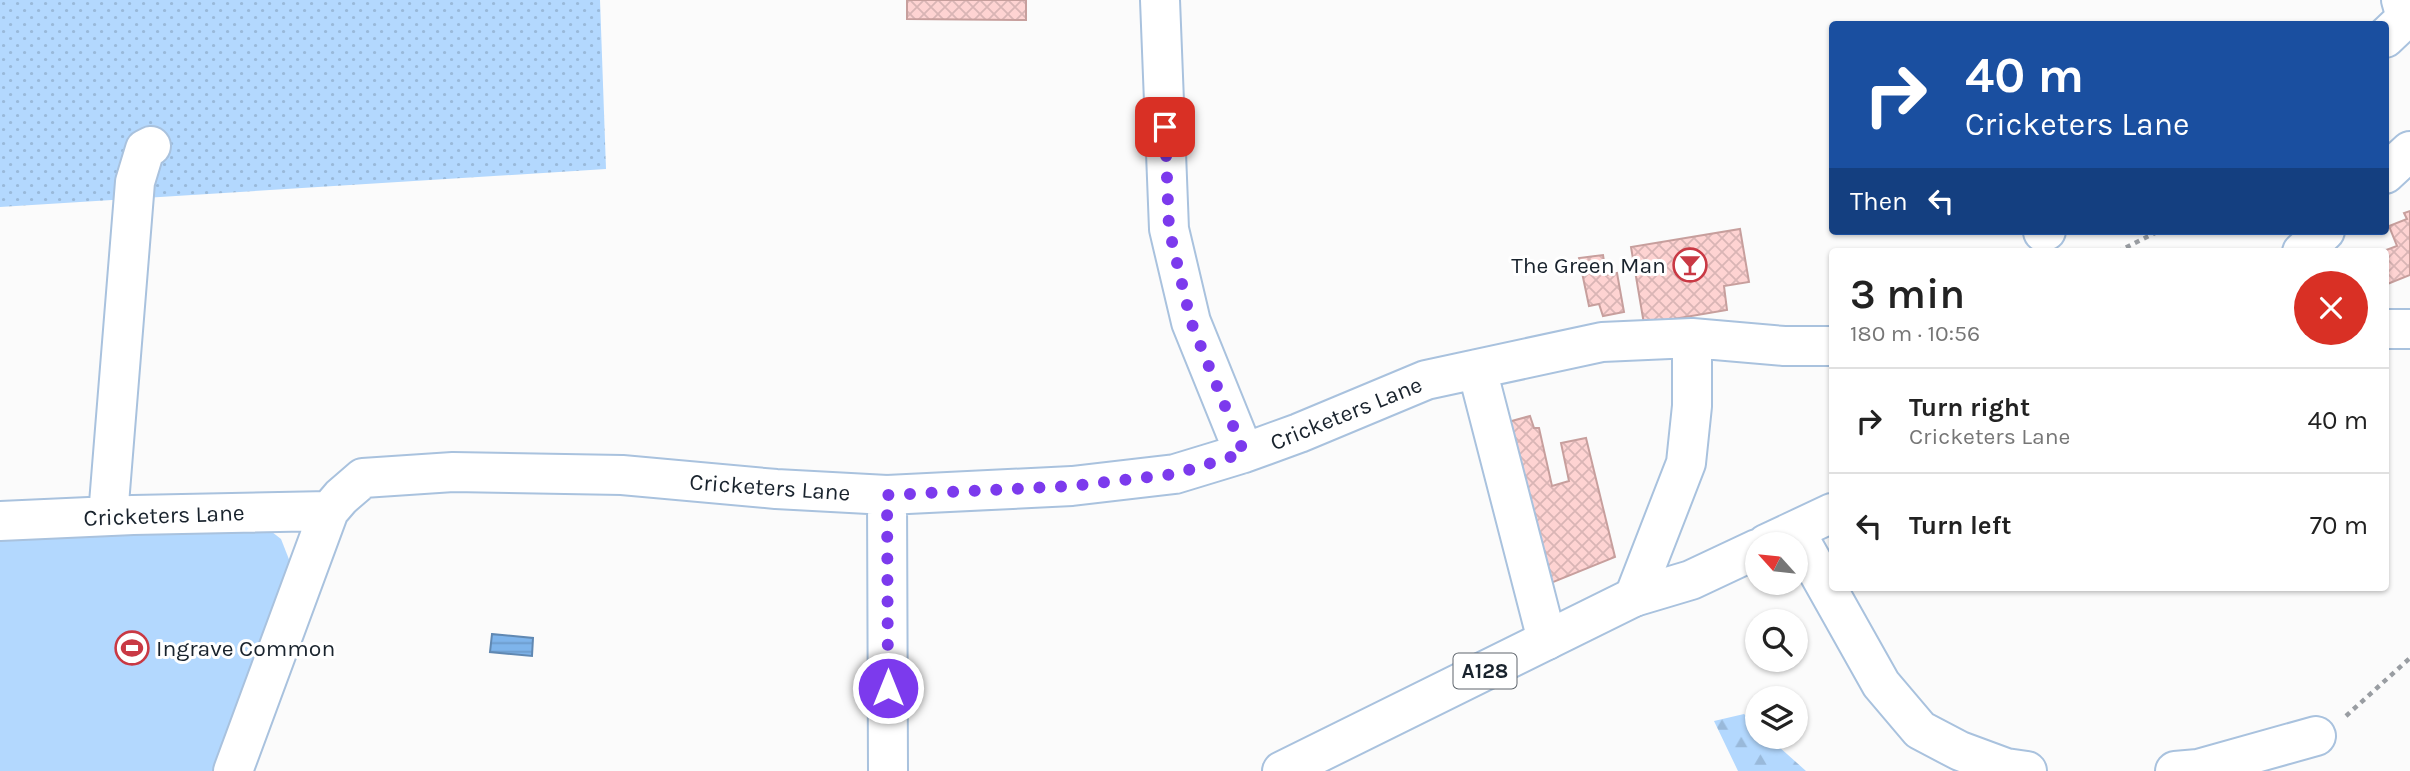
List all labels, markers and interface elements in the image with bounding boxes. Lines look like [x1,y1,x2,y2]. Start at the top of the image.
text: 40 m [1965,47,2084,104]
icon: right [1850,49,1941,140]
pin [1135,97,1195,157]
text: Cricketers Lane [1965,106,2189,143]
icon: arrive [1146,108,1184,146]
icon: left [1922,182,1960,220]
text: Then [1850,186,1908,217]
bar icon: The Green Man [1671,246,1709,284]
place label: The Green Man [1511,252,1666,279]
text: 3 min [1850,269,1965,319]
button: close [2294,271,2368,345]
text: 180 m · 10:56 [1850,320,1980,347]
street label: Cricketers Lane [1266,371,1426,456]
text: Turn right [1909,392,2030,423]
icon: right [1850,402,1888,440]
text: 40 m [2308,405,2368,436]
text: Cricketers Lane [1909,423,2070,450]
street label: Cricketers Lane [689,468,851,507]
street label: Cricketers Lane [83,499,245,532]
icon: left [1850,507,1888,545]
text: Turn left [1909,510,2011,541]
text: 70 m [2310,510,2368,541]
north arrow [1745,532,1808,595]
map controls [1745,532,1808,749]
button: search [1745,609,1808,672]
sports icon: Ingrave Common [113,629,151,667]
place label: Ingrave Common [156,635,335,662]
position arrow [851,651,925,725]
road number: A128 [1454,654,1516,688]
button: layers [1745,686,1808,749]

